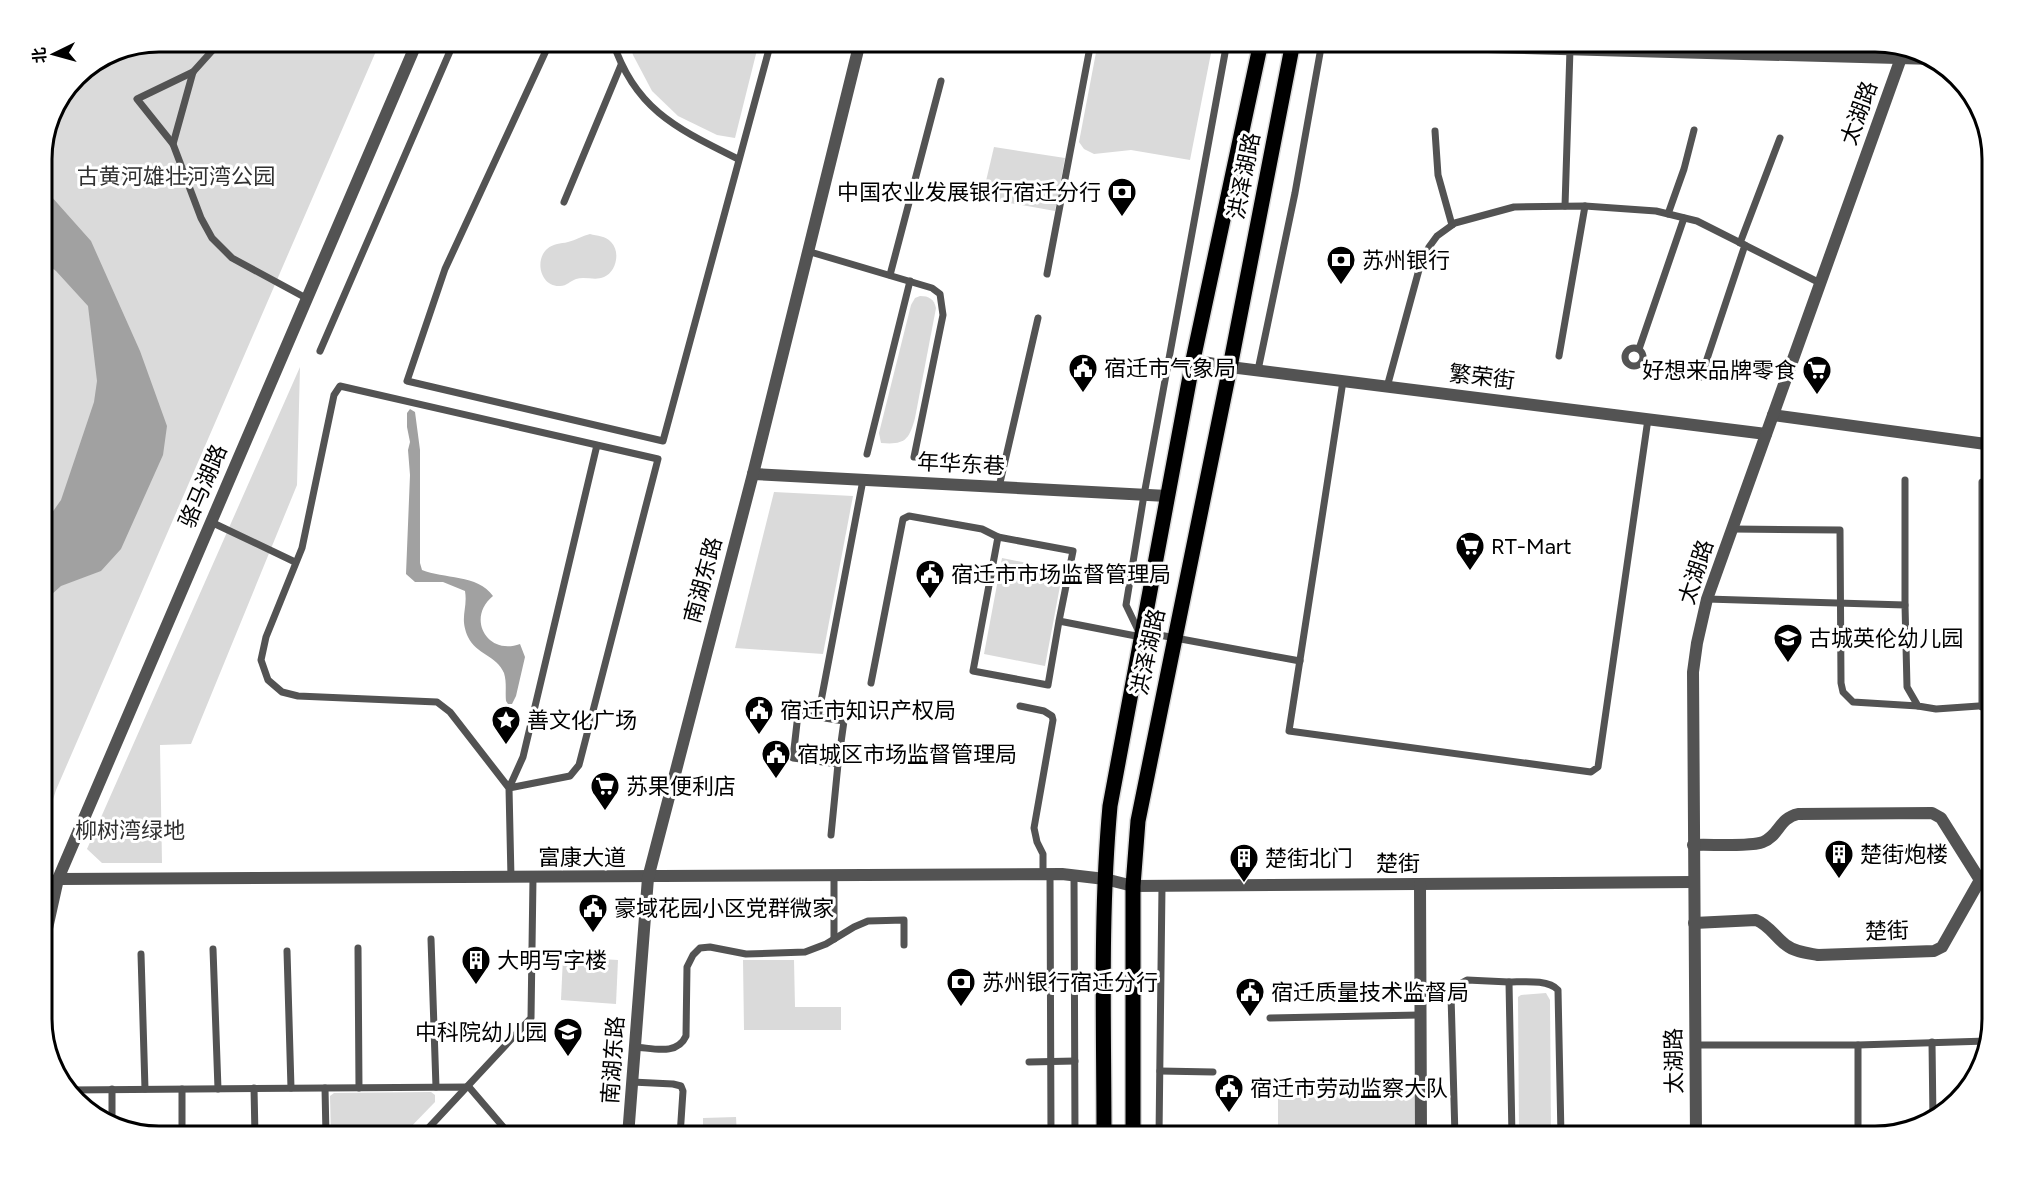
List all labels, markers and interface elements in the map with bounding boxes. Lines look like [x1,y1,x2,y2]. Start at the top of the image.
north arrow [24,24,84,84]
text: 北 [29,46,50,64]
street label: 太湖路 [1835,77,1883,149]
street label: 洪泽湖路 [1222,130,1266,222]
park label: 古黄河雄壮河湾公园 [77,163,275,190]
bank icon: 中国农业发展银行宿迁分行 [1106,176,1138,218]
place label: 中国农业发展银行宿迁分行 [837,179,1101,206]
bank icon: 苏州银行 [1325,244,1357,286]
place label: 苏州银行 [1362,247,1450,274]
public building icon: 宿迁市气象局 [1067,352,1099,394]
supermarket icon: 好想来品牌零食 [1801,354,1833,396]
place label: 宿迁市气象局 [1104,355,1236,382]
place label: 好想来品牌零食 [1642,357,1796,384]
street label: 繁荣街 [1448,360,1516,394]
street label: 骆马湖路 [173,440,233,532]
street label: 年华东巷 [916,448,1006,480]
supermarket icon: RT-Mart [1454,530,1486,572]
place label: RT-Mart [1491,533,1572,560]
street label: 南湖东路 [679,534,727,626]
street label: 太湖路 [1673,536,1719,608]
public building icon: 宿迁市市场监督管理局 [914,558,946,600]
place label: 宿迁市市场监督管理局 [951,561,1171,588]
street label: 洪泽湖路 [1126,606,1170,698]
school or university icon: 古城英伦幼儿园 [1772,622,1804,664]
place label: 古城英伦幼儿园 [1809,625,1963,652]
public building icon: 宿迁市知识产权局 [743,694,775,736]
place label: 宿迁市知识产权局 [780,697,956,724]
place icon: 善文化广场 [490,704,522,746]
place label: 善文化广场 [527,707,637,734]
public building icon: 宿城区市场监督管理局 [760,738,792,780]
place label: 宿城区市场监督管理局 [797,741,1017,768]
supermarket icon: 苏果便利店 [589,770,621,812]
place label: 苏果便利店 [626,773,736,800]
park label: 柳树湾绿地 [75,817,185,844]
building icon: 楚街炮楼 [1823,838,1855,880]
place label: 楚街炮楼 [1860,841,1948,868]
building icon: 楚街北门 [1228,842,1260,884]
street label: 富康大道 [538,844,626,871]
place label: 楚街北门 [1265,845,1353,872]
street label: 楚街 [1376,850,1420,877]
public building icon: 豪域花园小区党群微家 [577,892,609,934]
place label: 豪域花园小区党群微家 [614,895,834,922]
street label: 楚街 [1865,917,1909,945]
building icon: 大明写字楼 [460,944,492,986]
place label: 大明写字楼 [497,947,607,974]
bank icon: 苏州银行宿迁分行 [945,966,977,1008]
place label: 苏州银行宿迁分行 [982,969,1158,996]
public building icon: 宿迁质量技术监督局 [1234,976,1266,1018]
place label: 宿迁质量技术监督局 [1271,979,1469,1006]
street label: 南湖东路 [596,1015,630,1105]
school or university icon: 中科院幼儿园 [552,1016,584,1058]
place label: 中科院幼儿园 [415,1019,547,1046]
street label: 太湖路 [1660,1028,1688,1094]
public building icon: 宿迁市劳动监察大队 [1213,1072,1245,1114]
place label: 宿迁市劳动监察大队 [1250,1075,1448,1102]

